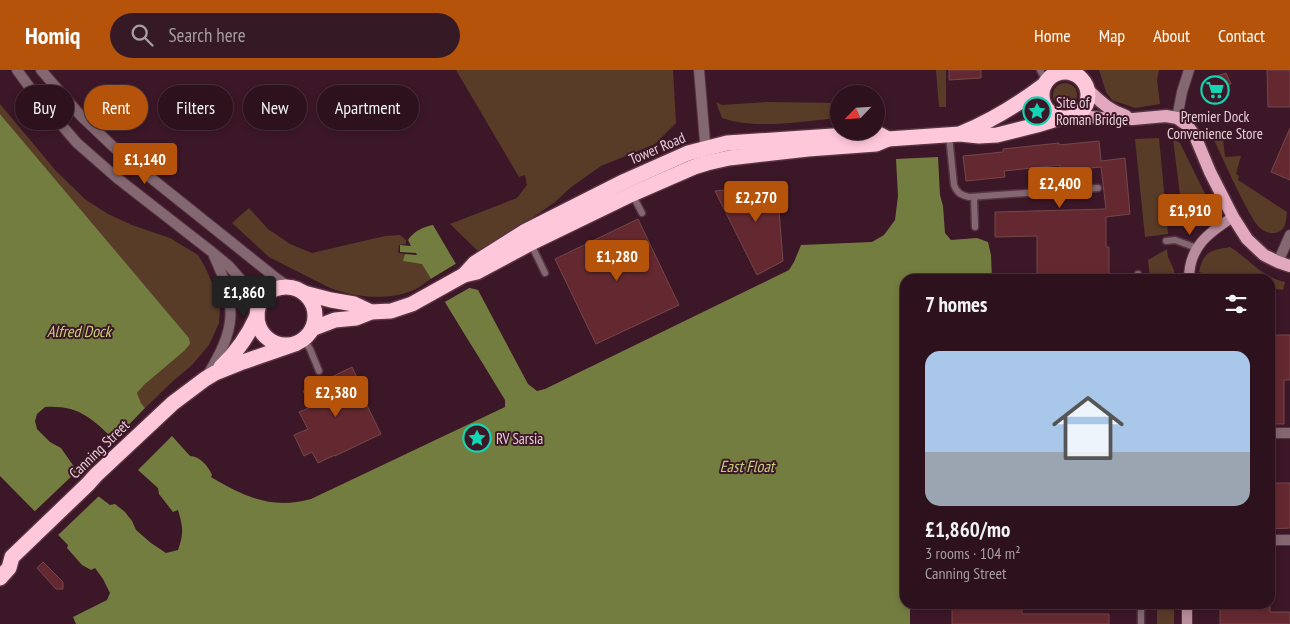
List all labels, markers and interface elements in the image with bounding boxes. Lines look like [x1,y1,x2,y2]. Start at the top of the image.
search box [110,13,460,58]
text: Homiq [25,20,80,51]
icon: search [128,21,156,49]
text: Search here [168,23,246,47]
text: Home [1034,24,1071,47]
text: Map [1099,24,1125,47]
text: About [1153,24,1190,47]
text: Contact [1218,24,1265,47]
supermarket icon: Premier Dock Convenience Store [1200,75,1230,105]
chip: Buy [15,85,74,130]
chip: Rent [84,85,148,130]
chip: Filters [158,85,233,130]
chip: New [243,85,307,130]
chip: Apartment [317,85,419,130]
north arrow [830,85,885,140]
map controls [830,85,885,140]
place label: Site of Roman Bridge [1056,93,1128,129]
place icon: Site of Roman Bridge [1022,96,1052,126]
place label: Premier Dock Convenience Store [1167,107,1263,143]
street label: Tower Road [626,128,688,168]
pin: £1,140 [104,142,186,185]
text: £1,140 [124,149,166,169]
pin: £2,400 [1019,166,1101,209]
text: £2,400 [1039,173,1081,193]
pin: £2,270 [715,180,797,223]
text: £2,270 [735,187,777,207]
pin: £1,910 [1149,194,1231,236]
text: £1,910 [1169,200,1211,220]
pin: £1,280 [576,240,658,282]
text: £1,280 [596,246,638,266]
pin: £1,860 [203,276,285,318]
text: £1,860 [223,282,265,302]
icon: filters [1222,290,1250,318]
text: 7 homes [925,291,987,318]
water label: Alfred Dock [47,321,113,341]
pin: £2,380 [295,376,377,418]
text: £2,380 [315,382,357,402]
icon: home [1043,383,1133,473]
street label: Canning Street [65,416,133,482]
place icon: RV Sarsia [462,423,492,453]
place label: RV Sarsia [496,429,543,448]
water label: East Float [720,456,776,476]
text: £1,860/mo [925,516,1010,543]
text: 3 rooms · 104 m² [925,543,1021,563]
text: Canning Street [925,563,1007,583]

